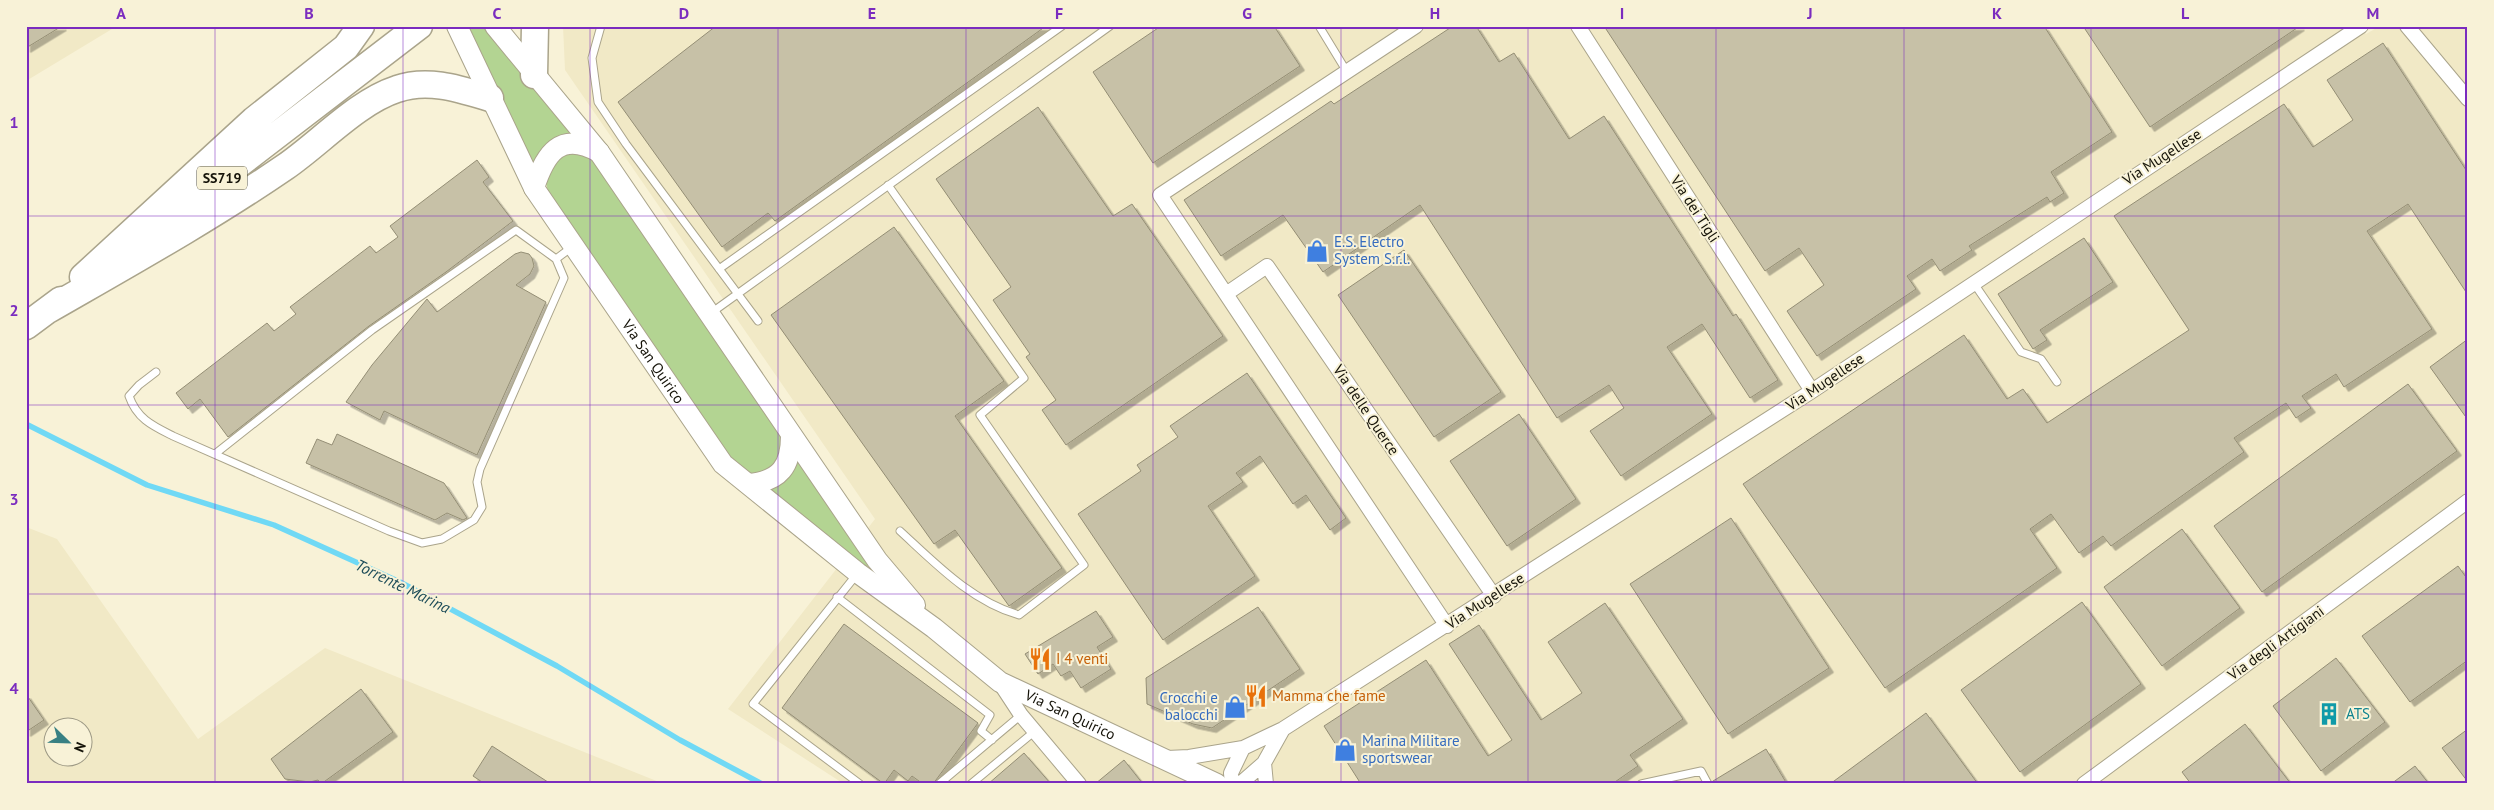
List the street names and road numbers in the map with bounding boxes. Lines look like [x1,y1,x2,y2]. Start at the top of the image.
street label: Via Mugellese [2118,124,2205,190]
road number: SS719 [197,167,247,190]
street label: Via dei Tigli [1666,171,1724,246]
street label: Via San Quirico [617,315,689,407]
street label: Via Mugellese [1781,349,1867,415]
street label: Via delle Querce [1329,360,1404,459]
street label: Via Mugellese [1441,568,1528,634]
street label: Via degli Artigiani [2223,601,2328,685]
street label: Via San Quirico [1021,685,1119,744]

